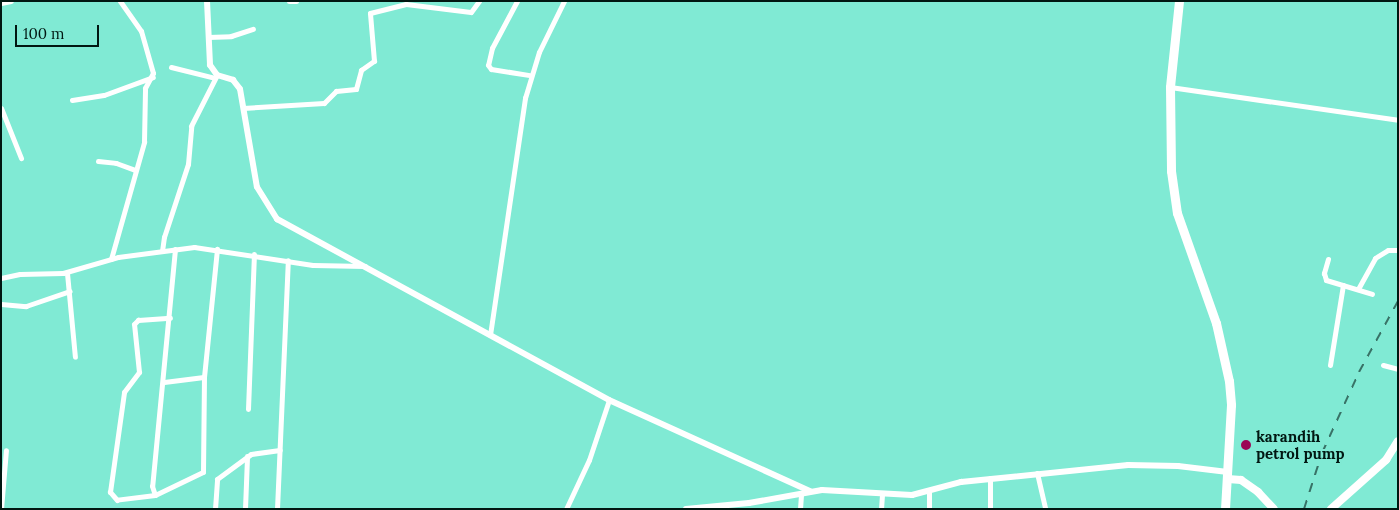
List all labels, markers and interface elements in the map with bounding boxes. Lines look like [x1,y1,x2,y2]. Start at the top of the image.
scale bar [18,15,101,47]
text: 100 m [23,24,64,43]
place label: karandih petrol pump [1256,427,1344,462]
marker: karandih petrol pump [1240,439,1252,451]

